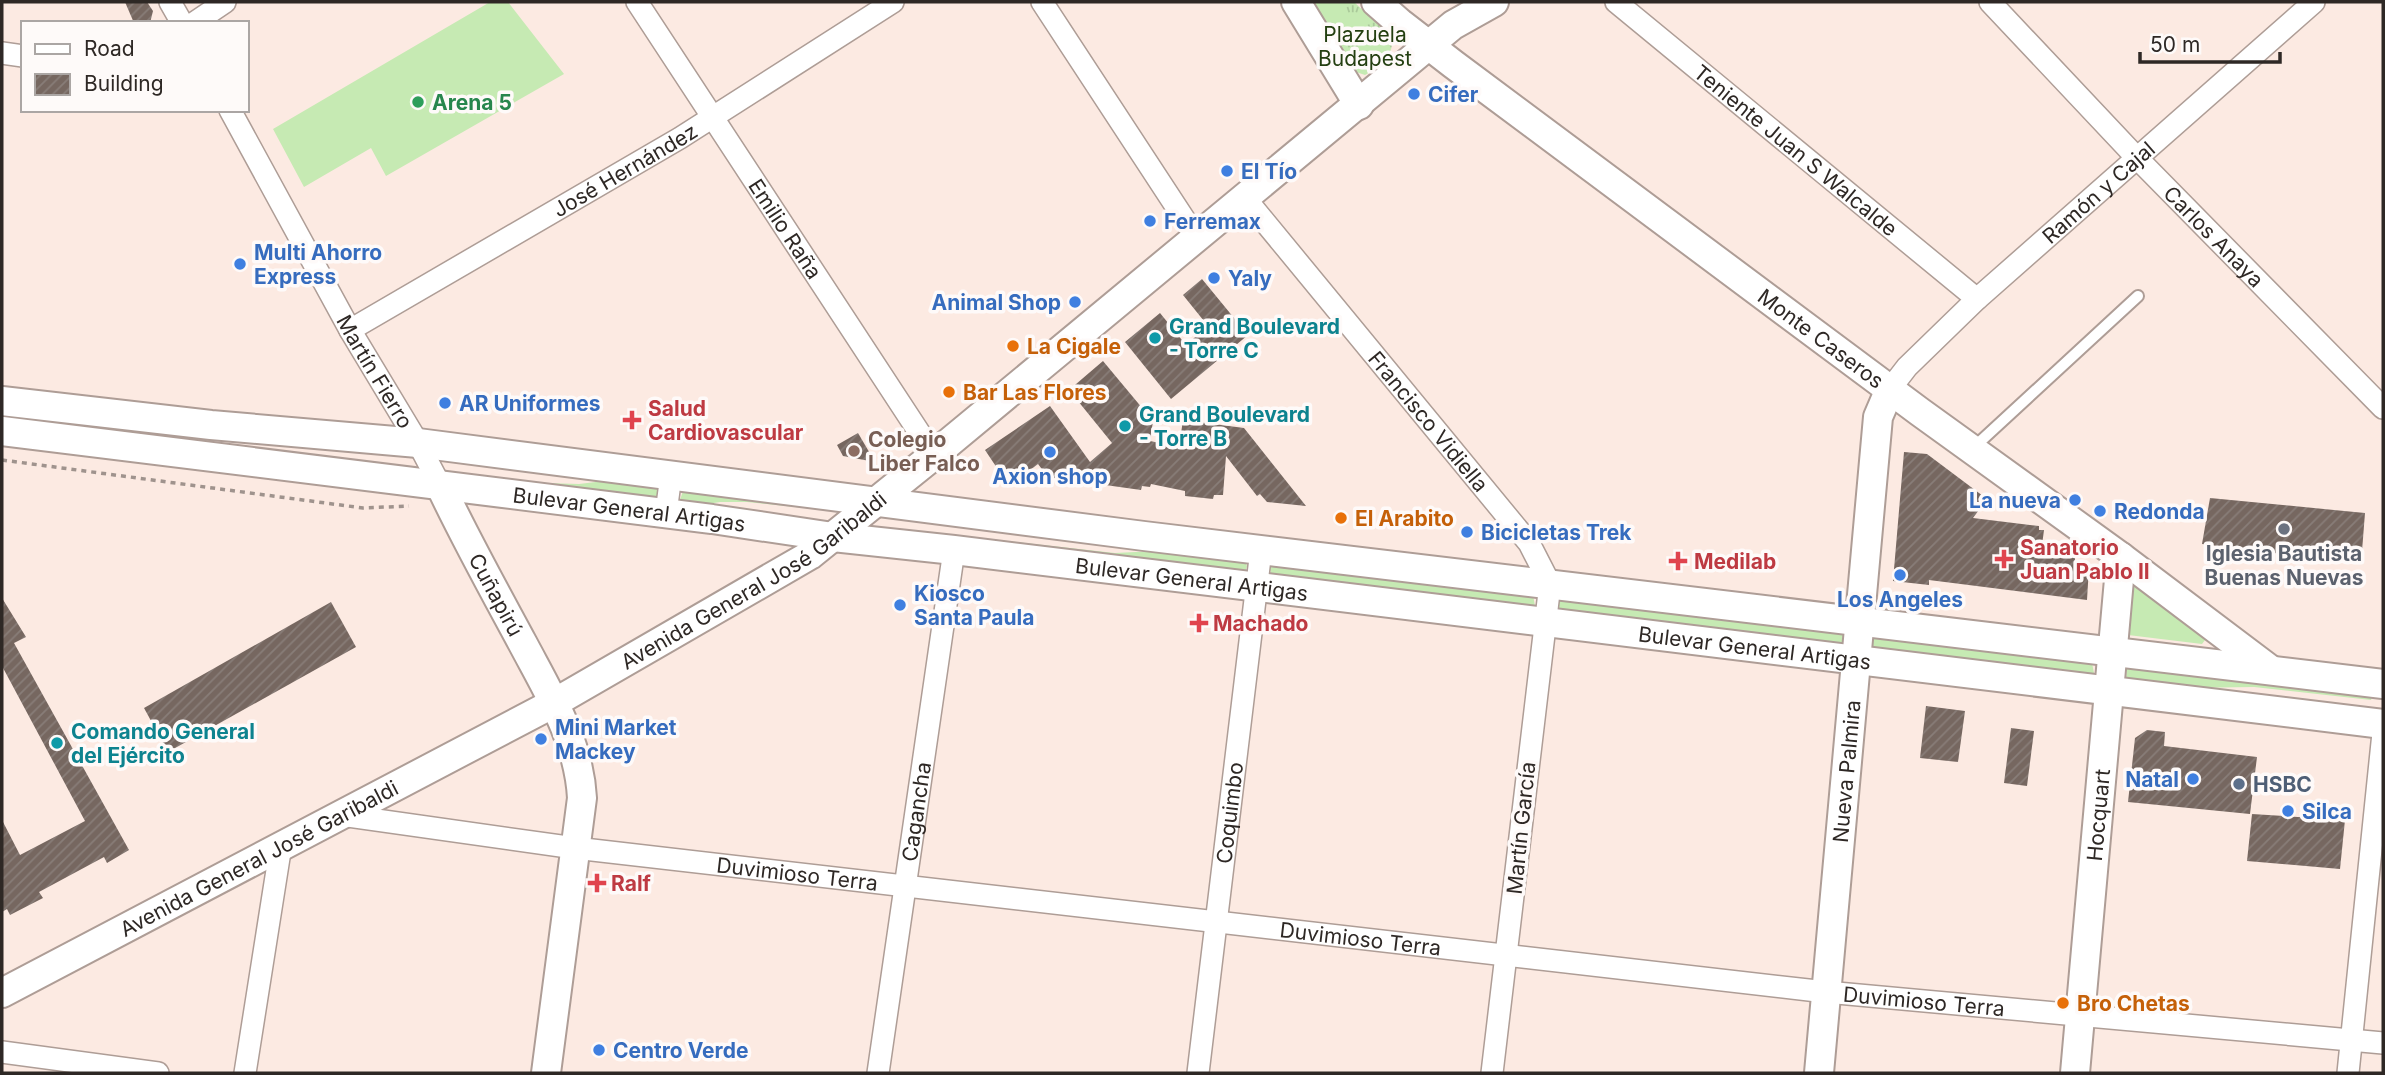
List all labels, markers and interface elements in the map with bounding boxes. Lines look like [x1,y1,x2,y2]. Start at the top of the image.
legend [21,21,248,112]
scale bar [2140,21,2280,65]
park label: Plazuela Budapest [1318,22,1412,71]
text: 50 m [2150,32,2200,57]
text: Road [84,36,135,61]
street label: Teniente Juan S Walcalde [1689,59,1903,241]
text: Building [84,71,164,96]
place label: Cifer [1428,82,1479,107]
marker: Cifer [1406,86,1422,102]
place label: Arena 5 [432,90,512,115]
marker: Arena 5 [410,94,426,110]
street label: José Hernández [548,118,702,222]
street label: Ramón y Cajal [2037,136,2160,248]
place label: El Tío [1241,159,1297,184]
marker: El Tío [1219,163,1235,179]
street label: Emilio Raña [744,174,827,283]
street label: Carlos Anaya [2159,180,2269,292]
place label: Ferremax [1164,209,1261,234]
marker: Ferremax [1142,213,1158,229]
place label: Multi Ahorro Express [254,240,382,289]
marker: Multi Ahorro Express [232,256,248,272]
place label: Yaly [1228,266,1272,291]
marker: Yaly [1206,270,1222,286]
street label: Monte Caseros [1753,283,1889,393]
place label: Animal Shop [932,290,1061,315]
marker: Animal Shop [1067,294,1083,310]
street label: Martín Fierro [332,311,419,433]
place label: Grand Boulevard - Torre C [1169,314,1340,363]
marker: Grand Boulevard - Torre C [1147,330,1163,346]
place label: La Cigale [1027,334,1121,359]
marker: La Cigale [1005,338,1021,354]
street label: Francisco Vidiella [1364,346,1494,496]
place label: Bar Las Flores [963,380,1107,405]
marker: Bar Las Flores [941,384,957,400]
place label: AR Uniformes [459,391,601,416]
marker: AR Uniformes [437,395,453,411]
place label: Salud Cardiovascular [648,396,804,445]
place label: Grand Boulevard - Torre B [1139,402,1310,451]
marker: Salud Cardiovascular [622,410,642,430]
marker: Grand Boulevard - Torre B [1117,418,1133,434]
place label: Colegio Liber Falco [868,427,980,476]
marker: Colegio Liber Falco [846,443,862,459]
marker: Axion shop [1042,444,1058,460]
place label: Axion shop [992,464,1108,489]
street label: Bulevar General Artigas [511,482,747,536]
street label: Avenida General José Garibaldi [616,486,891,674]
place label: La nueva [1969,488,2061,513]
marker: La nueva [2067,492,2083,508]
place label: Redonda [2114,499,2205,524]
marker: Redonda [2092,503,2108,519]
place label: El Arabito [1355,506,1454,531]
marker: El Arabito [1333,510,1349,526]
place label: Bicicletas Trek [1481,520,1632,545]
marker: Iglesia Bautista Buenas Nuevas [2276,521,2292,537]
marker: Bicicletas Trek [1459,524,1475,540]
place label: Sanatorio Juan Pablo II [2020,535,2150,584]
place label: Iglesia Bautista Buenas Nuevas [2204,541,2364,590]
street label: Cuñapirú [464,549,529,640]
place label: Medilab [1694,549,1776,574]
marker: Sanatorio Juan Pablo II [1994,549,2014,569]
marker: Medilab [1668,551,1688,571]
street label: Bulevar General Artigas [1074,552,1310,606]
marker: Los Angeles [1892,567,1908,583]
place label: Kiosco Santa Paula [914,581,1034,630]
place label: Los Angeles [1837,587,1963,612]
marker: Kiosco Santa Paula [892,597,908,613]
place label: Machado [1213,611,1309,636]
marker: Machado [1191,615,1207,631]
street label: Bulevar General Artigas [1637,621,1872,674]
street label: Nueva Palmira [1827,699,1865,844]
place label: Mini Market Mackey [555,715,677,764]
place label: Comando General del Ejército [71,719,255,768]
marker: Mini Market Mackey [533,731,549,747]
marker: Comando General del Ejército [49,735,65,751]
street label: Cagancha [896,760,936,863]
street label: Martín García [1502,760,1540,896]
street label: Coquimbo [1211,761,1248,865]
place label: Natal [2125,767,2179,792]
street label: Hocquart [2081,768,2115,862]
marker: Natal [2185,771,2201,787]
place label: HSBC [2253,772,2312,797]
street label: Avenida General José Garibaldi [115,775,402,941]
marker: HSBC [2231,776,2247,792]
place label: Silca [2302,799,2352,824]
marker: Silca [2280,803,2296,819]
street label: Duvimioso Terra [715,852,879,895]
place label: Ralf [611,871,652,896]
marker: Ralf [589,875,605,891]
street label: Duvimioso Terra [1278,917,1443,960]
street label: Duvimioso Terra [1842,981,2006,1021]
place label: Bro Chetas [2077,991,2190,1016]
marker: Bro Chetas [2055,995,2071,1011]
place label: Centro Verde [613,1038,748,1063]
marker: Centro Verde [591,1042,607,1058]

